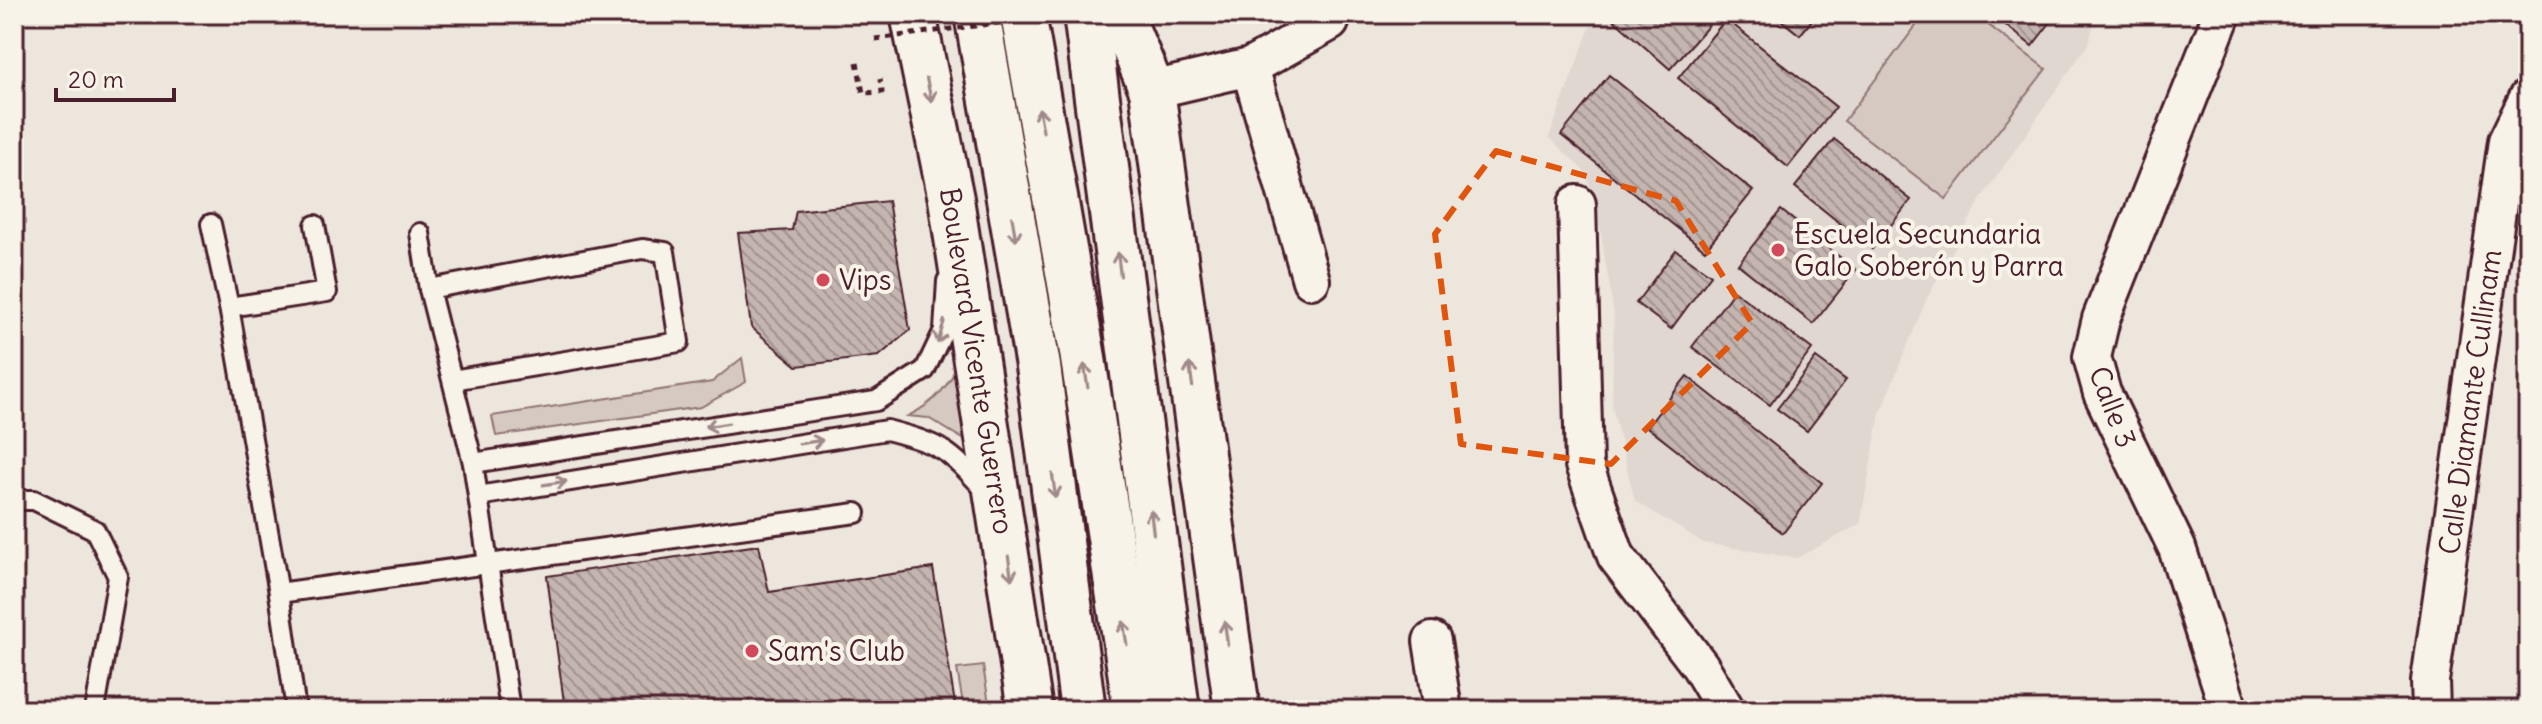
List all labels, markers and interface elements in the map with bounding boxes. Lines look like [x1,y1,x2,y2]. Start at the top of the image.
scale bar [56,52,174,102]
text: 20 m [68,64,124,94]
one-way arrow [922,77,937,103]
one-way arrow [1033,107,1048,133]
street label: Boulevard Vicente Guerrero [932,185,1022,537]
one-way arrow [1008,216,1023,241]
place label: Escuela Secundaria Galo Soberón y Parra [1794,216,2064,284]
marker: Escuela Secundaria Galo Soberón y Parra [1769,241,1787,259]
street label: Calle Diamante Cullinam [2431,247,2509,557]
one-way arrow [1111,251,1126,278]
place label: Vips [839,262,891,298]
marker: Vips [814,271,832,289]
one-way arrow [933,319,947,344]
street label: Calle 3 [2081,361,2145,453]
one-way arrow [1184,362,1199,389]
one-way arrow [1078,364,1093,389]
one-way arrow [705,419,731,434]
one-way arrow [798,434,824,449]
one-way arrow [1047,473,1062,498]
one-way arrow [542,475,567,490]
one-way arrow [1144,509,1159,535]
one-way arrow [1003,554,1018,580]
one-way arrow [1219,620,1234,647]
one-way arrow [1116,621,1131,646]
place label: Sam's Club [768,633,905,669]
marker: Sam's Club [743,642,761,660]

